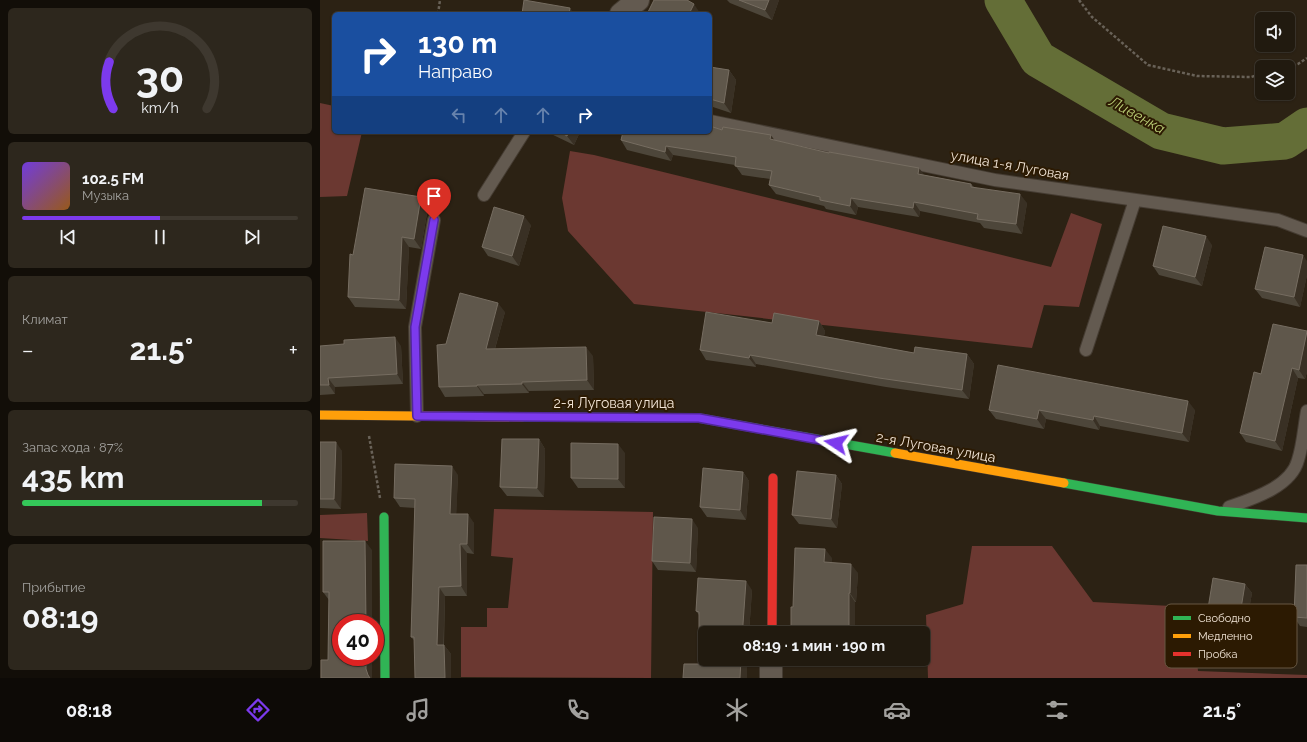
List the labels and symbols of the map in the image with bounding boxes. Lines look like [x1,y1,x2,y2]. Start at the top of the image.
water label: Ливенка [1105,92,1168,138]
street label: улица 1-я Луговая [950,147,1070,183]
pin [417,179,451,220]
street label: 2-я Луговая улица [554,395,674,411]
position arrow [815,422,857,464]
street label: 2-я Луговая улица [875,429,997,465]
legend [1165,604,1297,668]
text: Свободно [1198,612,1251,625]
speed limit sign: 40 [332,614,384,666]
text: Медленно [1198,630,1253,643]
text: Пробка [1198,648,1238,661]

